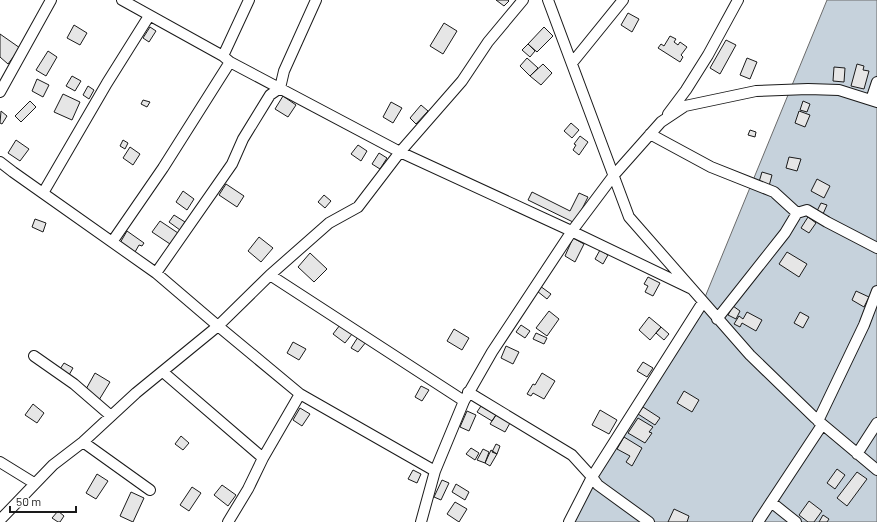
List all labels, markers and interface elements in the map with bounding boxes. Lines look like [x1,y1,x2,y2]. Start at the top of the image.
scale bar [10,488,76,514]
text: 50 m [16,494,41,508]

